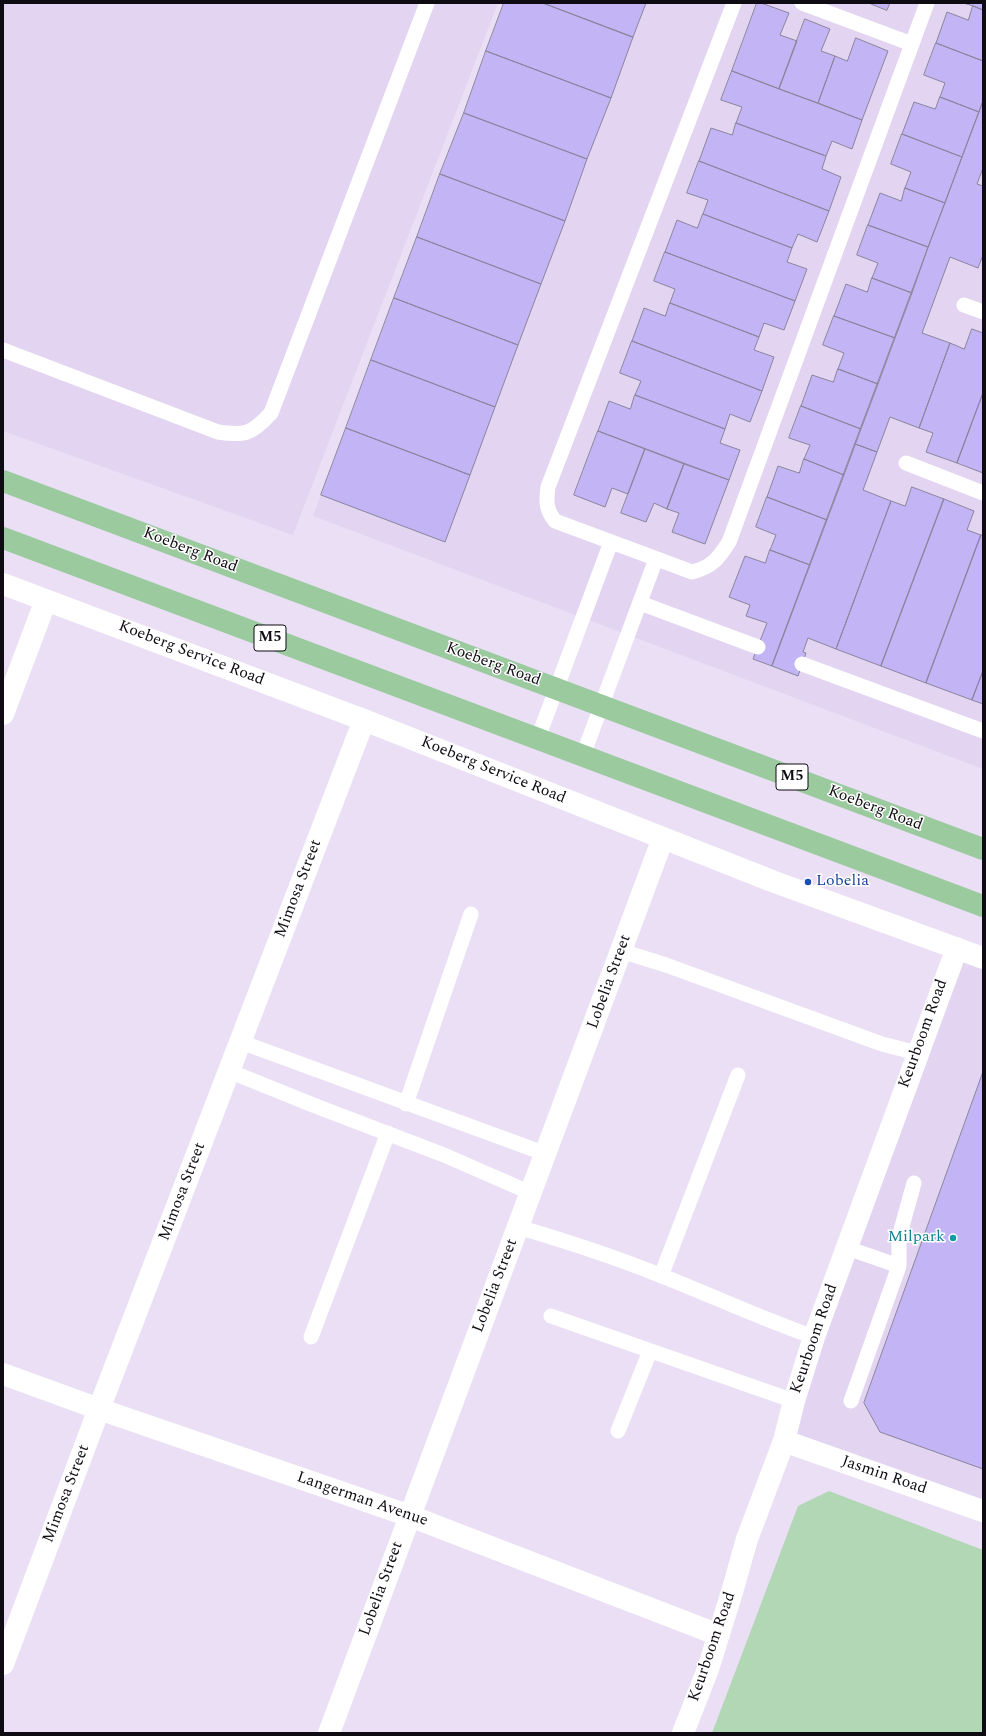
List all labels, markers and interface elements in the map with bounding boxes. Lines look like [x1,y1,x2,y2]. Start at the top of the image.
street label: Koeberg Road [140,524,240,578]
street label: Koeberg Service Road [115,617,267,691]
road number: M5 [254,625,286,651]
street label: Koeberg Road [443,639,543,691]
street label: Koeberg Service Road [418,733,568,809]
road number: M5 [776,764,808,790]
street label: Koeberg Road [825,782,925,836]
street label: Mimosa Street [271,837,327,941]
place label: Lobelia [816,872,869,892]
marker: Lobelia [803,877,813,887]
street label: Lobelia Street [584,932,636,1032]
street label: Keurboom Road [895,977,953,1091]
street label: Mimosa Street [155,1140,211,1244]
place label: Milpark [888,1228,945,1248]
marker: Milpark [948,1233,958,1243]
street label: Lobelia Street [469,1236,523,1336]
street label: Keurboom Road [787,1282,843,1396]
street label: Mimosa Street [39,1442,95,1546]
street label: Jasmin Road [839,1453,929,1499]
street label: Langerman Avenue [294,1469,430,1531]
street label: Lobelia Street [356,1539,408,1639]
street label: Keurboom Road [685,1590,741,1704]

